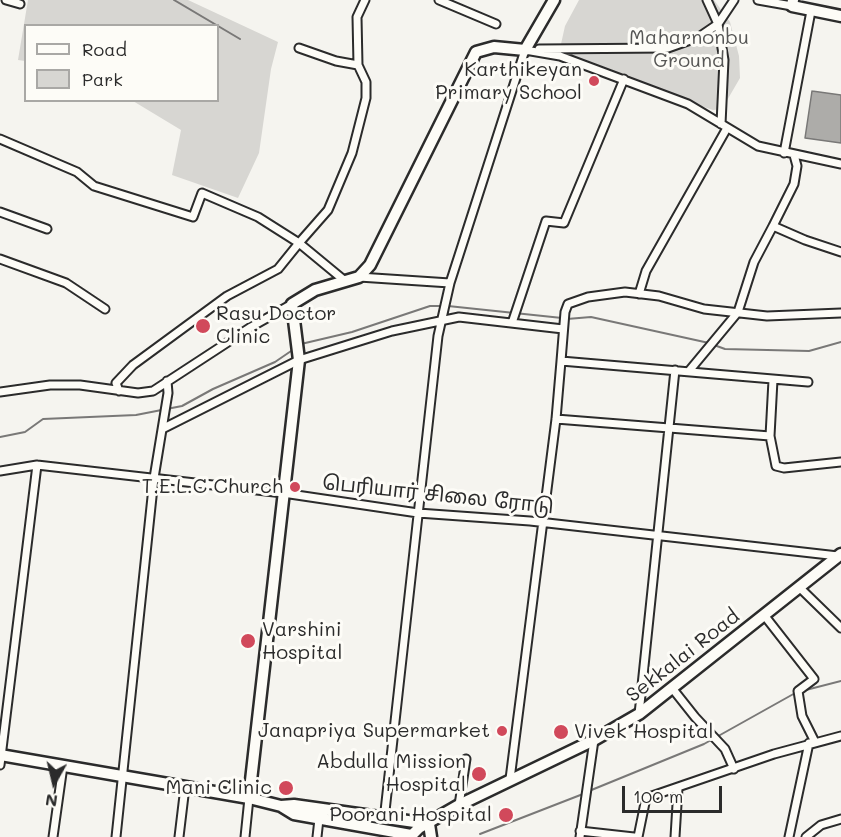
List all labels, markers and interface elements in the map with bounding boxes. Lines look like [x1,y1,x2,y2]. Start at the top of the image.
legend [24,24,219,102]
park label: Maharnonbu Ground [629,26,749,73]
text: Road [82,37,127,61]
place label: Karthikeyan Primary School [435,58,582,105]
text: Park [82,67,123,91]
marker: Karthikeyan Primary School [587,74,601,88]
place label: Rasu Doctor Clinic [216,302,336,349]
marker: Rasu Doctor Clinic [194,317,212,335]
street label: பெரியார் சிலை ரோடு [321,471,555,519]
place label: T.E.L.C Church [142,475,283,499]
marker: T.E.L.C Church [288,480,302,494]
street label: Sekkalai Road [622,604,744,708]
place label: Varshini Hospital [262,618,343,665]
marker: Varshini Hospital [239,632,257,650]
place label: Janapriya Supermarket [258,719,490,743]
place label: Vivek Hospital [574,720,714,744]
marker: Vivek Hospital [552,723,570,741]
marker: Janapriya Supermarket [495,724,509,738]
place label: Abdulla Mission Hospital [316,750,466,797]
north arrow [24,753,84,813]
marker: Abdulla Mission Hospital [470,765,488,783]
scale bar [625,774,726,812]
place label: Mani Clinic [166,776,272,800]
marker: Mani Clinic [277,779,295,797]
text: 100 m [633,784,683,808]
text: N [44,790,59,813]
place label: Poorani Hospital [329,803,492,827]
marker: Poorani Hospital [497,806,515,824]

